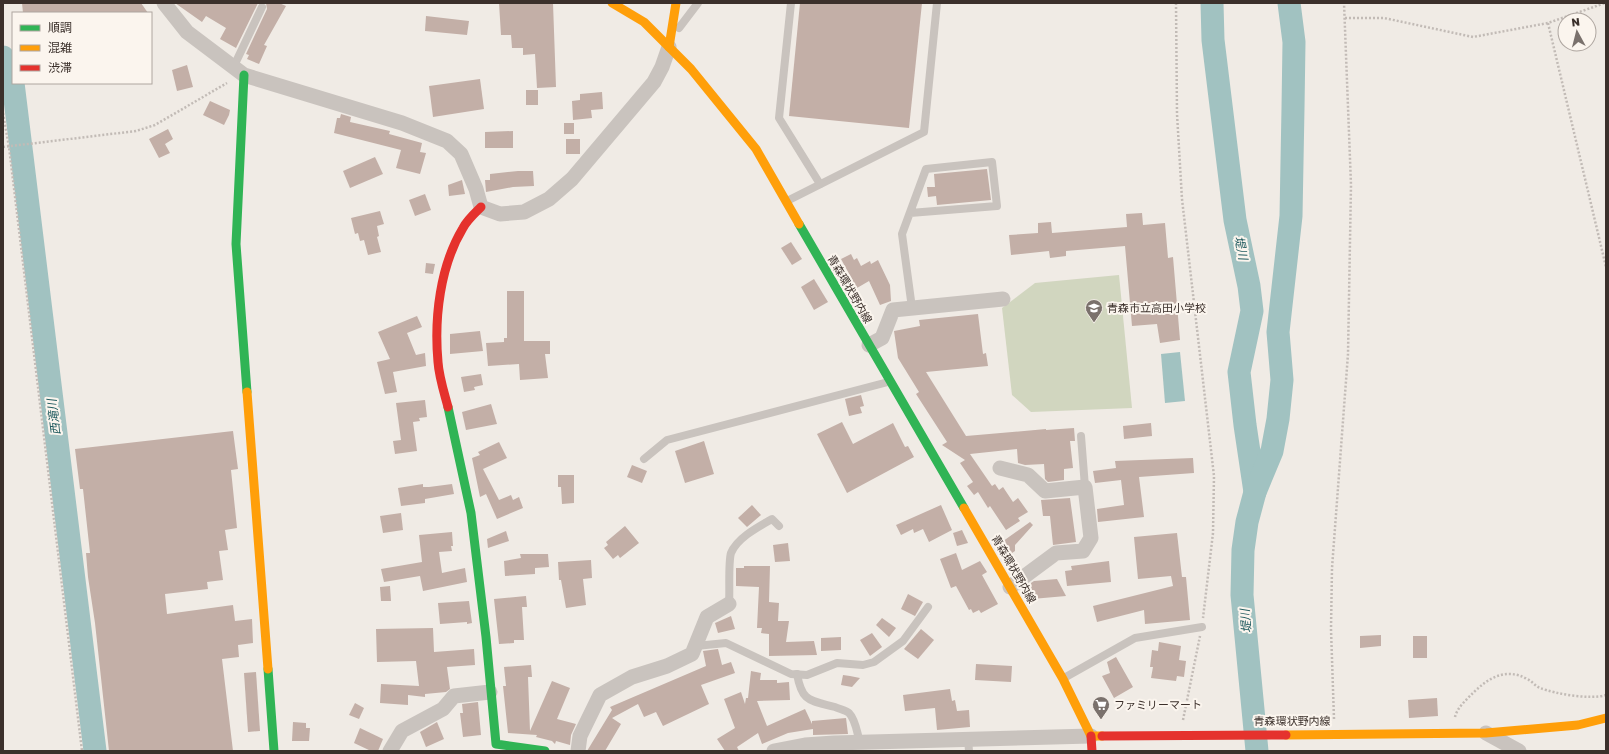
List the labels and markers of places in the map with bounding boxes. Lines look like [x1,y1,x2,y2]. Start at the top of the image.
school or university icon: 青森市立高田小学校 [1084,298,1104,323]
place label: 青森市立高田小学校 [1107,301,1206,314]
supermarket icon: ファミリーマート [1091,695,1111,720]
place label: ファミリーマート [1114,698,1202,711]

